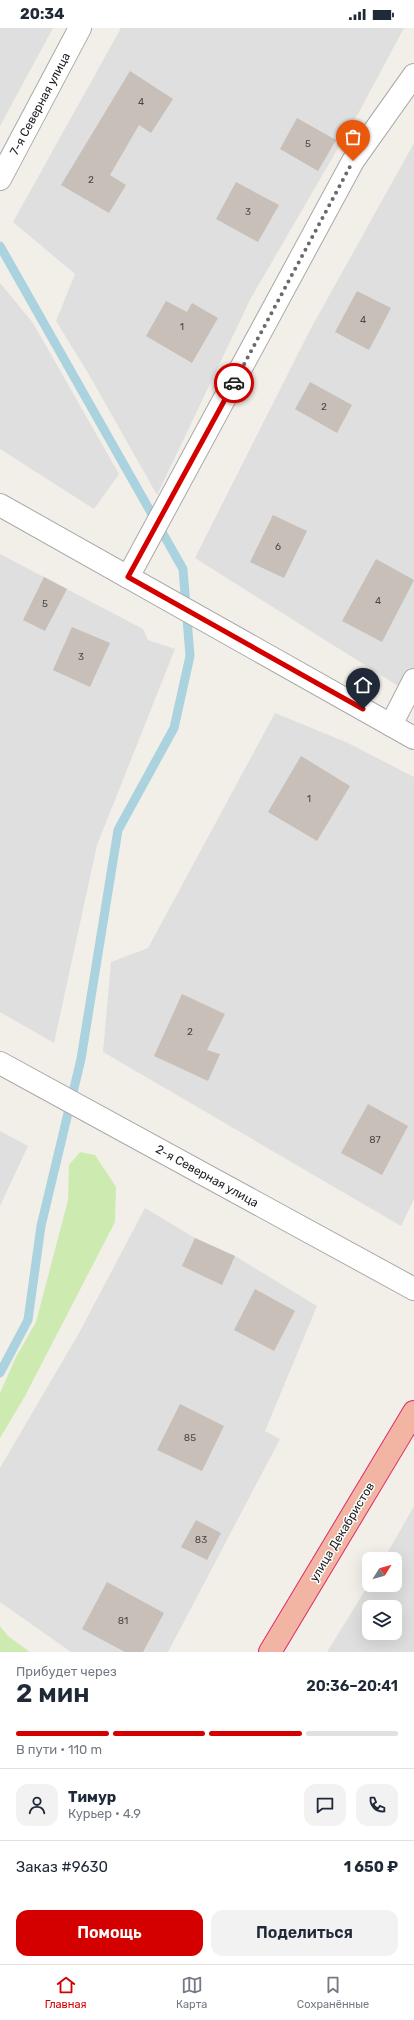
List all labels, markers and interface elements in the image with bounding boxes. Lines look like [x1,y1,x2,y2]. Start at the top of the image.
text: 20:34 [20,5,64,23]
street label: 7-я Северная улица [7,50,73,158]
house number: 4 [138,96,144,108]
pin [336,120,370,161]
icon: bag [342,126,364,148]
house number: 5 [305,138,311,150]
house number: 2 [88,174,94,186]
house number: 3 [245,206,251,218]
house number: 4 [360,314,366,326]
house number: 1 [180,321,184,333]
courier [214,363,254,403]
icon: car [223,372,245,394]
house number: 2 [321,401,327,413]
house number: 6 [275,541,281,553]
house number: 4 [375,595,381,607]
house number: 5 [42,598,48,610]
house number: 3 [78,651,84,663]
pin [346,668,380,709]
icon: home [352,674,374,696]
house number: 1 [307,793,311,805]
house number: 2 [187,1026,193,1038]
house number: 87 [369,1134,381,1146]
street label: 2-я Северная улица [153,1142,261,1210]
house number: 85 [184,1432,196,1444]
street label: улица Декабристов [307,1480,377,1584]
house number: 83 [195,1534,207,1546]
north arrow [362,1552,402,1592]
map controls [362,1552,402,1640]
button: layers [362,1600,402,1640]
house number: 81 [118,1615,128,1627]
text: Прибудет через [16,1664,117,1679]
text: 20:36–20:41 [306,1677,398,1695]
text: 2 мин [16,1678,90,1709]
text: В пути · 110 m [16,1742,102,1757]
button: person [16,1784,58,1826]
button: chat [304,1784,346,1826]
button: phone [356,1784,398,1826]
text: Тимур [68,1788,116,1806]
text: Курьер · 4.9 [68,1806,141,1821]
text: Заказ #9630 [16,1858,108,1876]
text: 1 650 ₽ [344,1858,398,1876]
button: Помощь [16,1910,203,1956]
button: Поделиться [211,1910,398,1956]
tab: Главная [45,1974,87,2011]
tab: Карта [176,1974,207,2011]
tab: Сохранённые [297,1974,369,2011]

